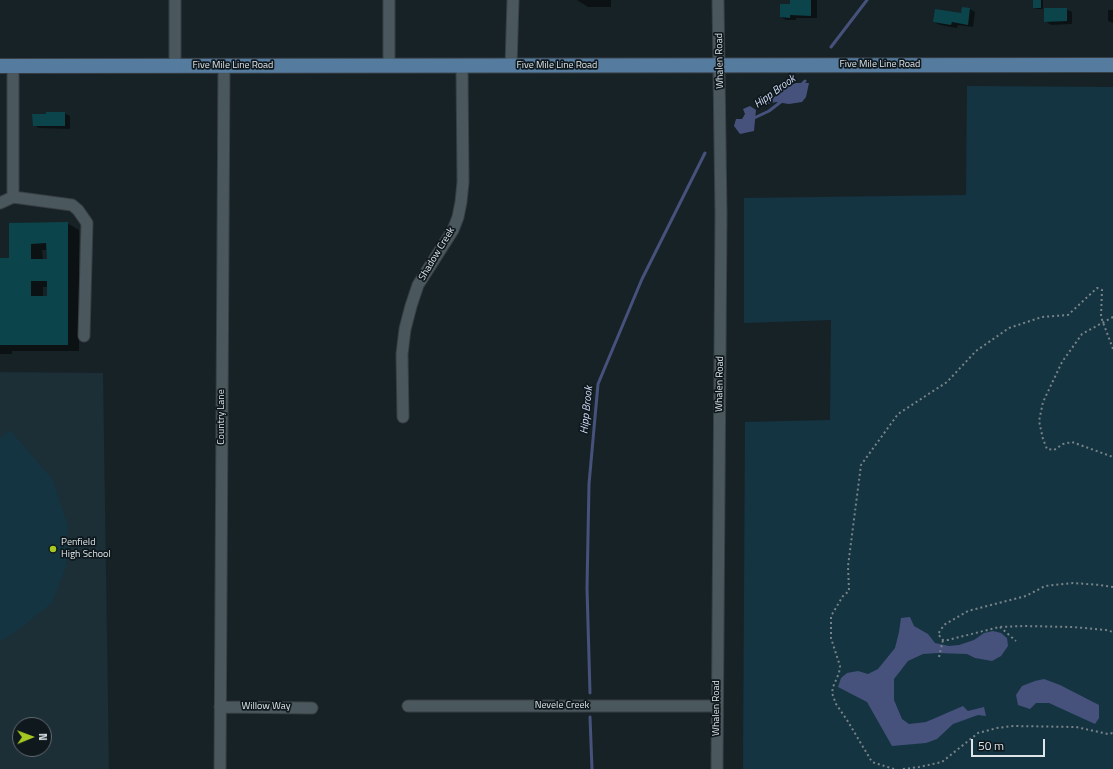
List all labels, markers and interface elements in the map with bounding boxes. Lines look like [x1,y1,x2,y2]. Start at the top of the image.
street label: Whalen Road [714,33,726,89]
street label: Five Mile Line Road [840,59,920,71]
street label: Five Mile Line Road [193,60,273,72]
street label: Five Mile Line Road [517,60,597,72]
water label: Hipp Brook [752,73,798,111]
street label: Shadow Creek [416,225,458,283]
street label: Whalen Road [714,356,726,412]
water label: Hipp Brook [578,385,596,435]
street label: Country Lane [216,389,228,445]
place label: Penfield High School [61,537,111,560]
marker: Penfield High School [48,544,58,554]
street label: Whalen Road [711,680,723,736]
street label: Nevele Creek [535,700,589,712]
street label: Willow Way [241,701,291,713]
north arrow [12,717,52,757]
scale bar [973,731,1047,757]
text: N [35,733,51,741]
text: 50 m [978,736,1004,755]

